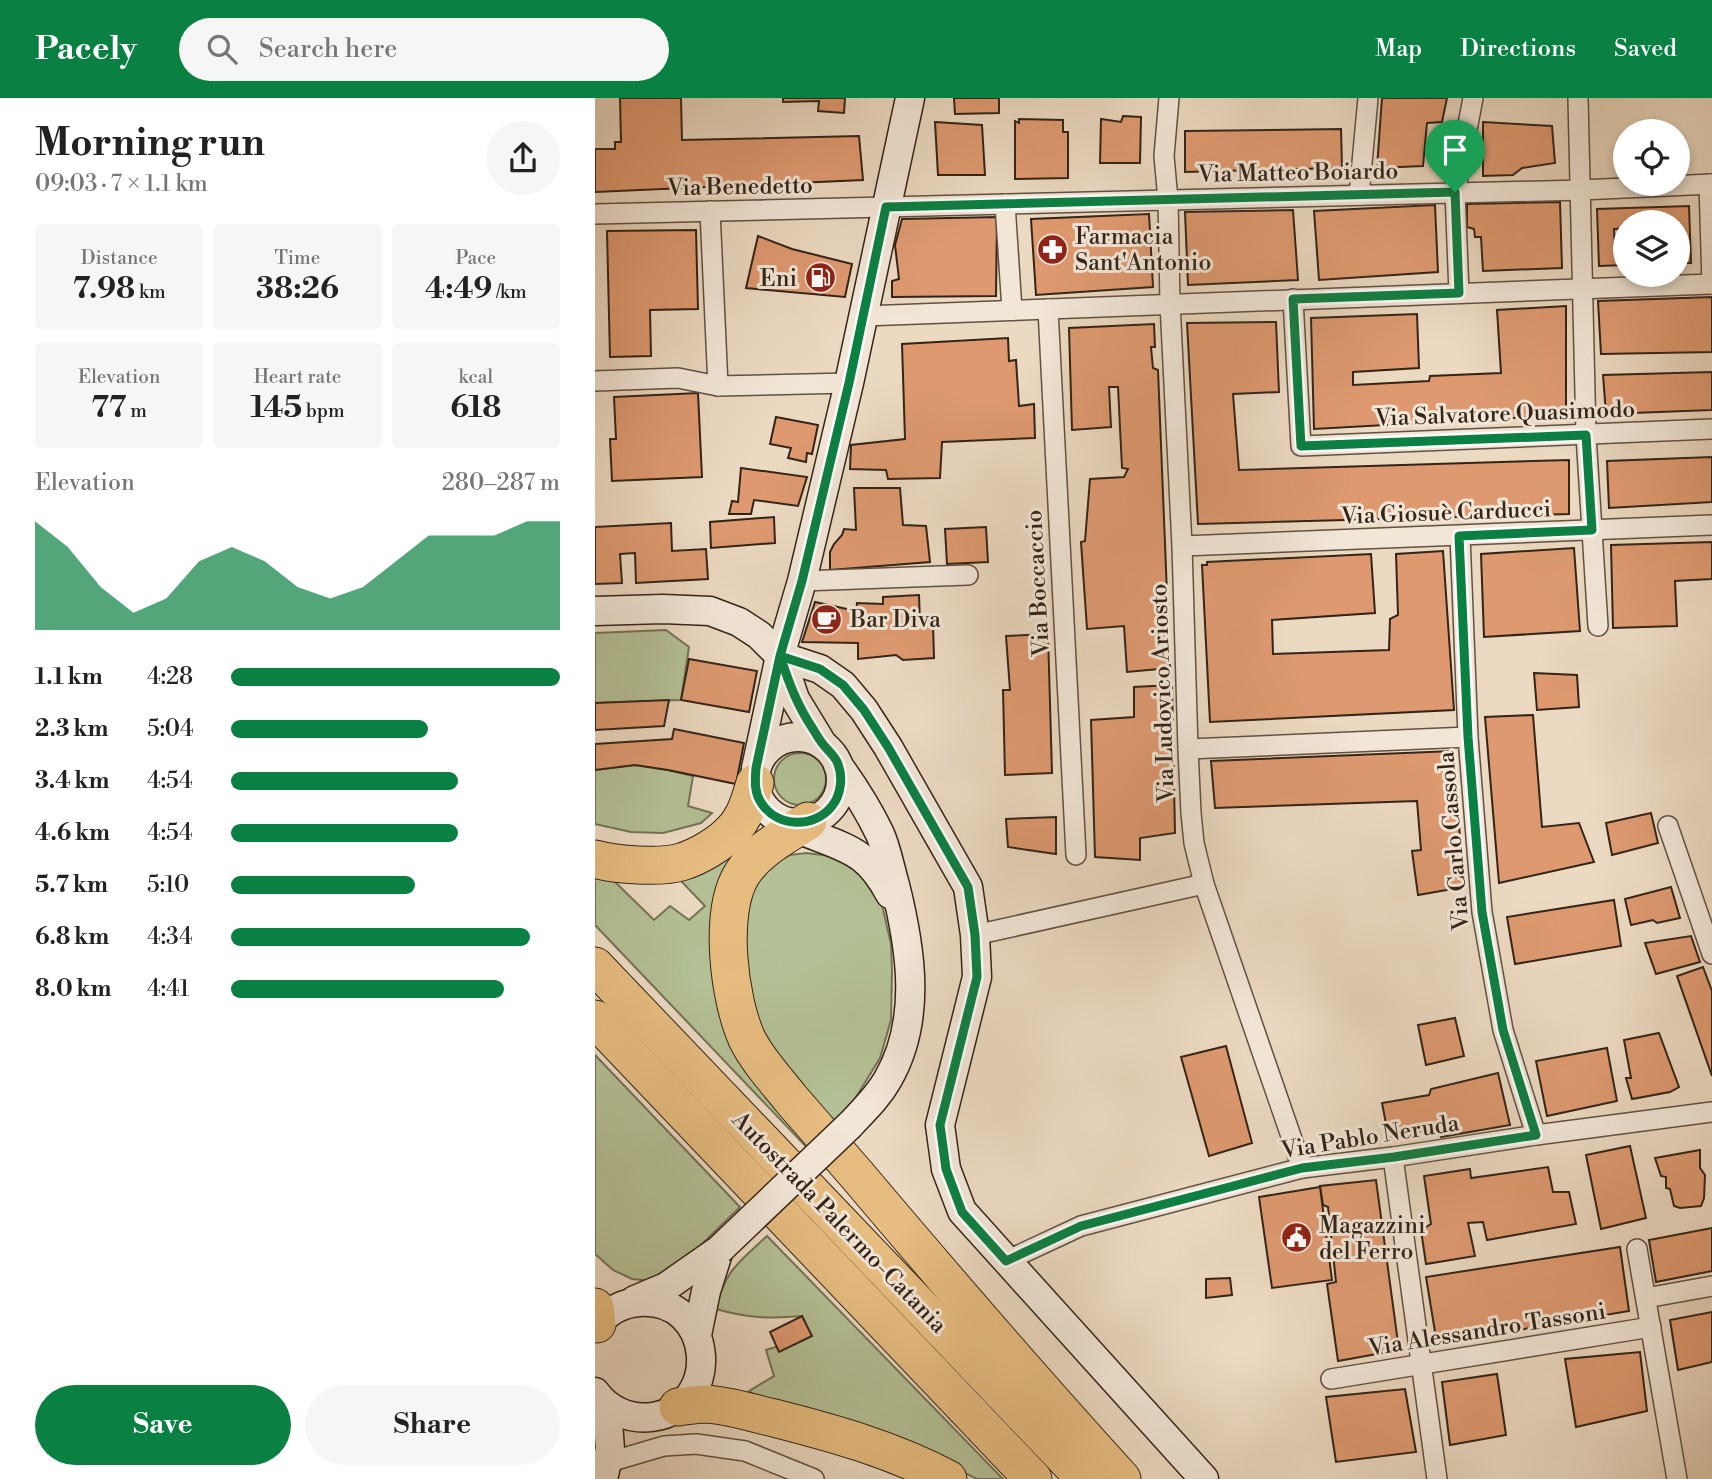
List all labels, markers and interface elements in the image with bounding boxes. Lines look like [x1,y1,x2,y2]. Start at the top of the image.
search box [179,18,669,81]
text: Pacely [35,29,137,70]
icon: search [203,30,241,68]
text: Search here [259,33,397,65]
text: Map [1375,34,1422,64]
text: Directions [1460,34,1576,64]
text: Saved [1614,34,1677,64]
map controls [1613,119,1690,287]
button: locate [1613,119,1690,196]
text: Morning run [35,120,265,167]
pin [1425,120,1485,192]
button: share [486,121,560,195]
icon: arrive [1436,131,1474,169]
street label: Via Matteo Boiardo [1197,157,1399,189]
text: 09:03 · 7 × 1.1 km [35,170,208,198]
street label: Via Benedetto [666,172,813,202]
button: layers [1613,210,1690,287]
place label: Farmacia Sant'Antonio [1075,223,1211,277]
pharmacy icon: Farmacia Sant'Antonio [1035,232,1069,266]
text: Distance [81,246,158,270]
text: Time [275,246,320,270]
text: Pace [455,246,496,270]
fuel station icon: Eni [803,261,837,295]
place label: Eni [760,265,797,293]
text: 7.98 [73,270,135,308]
text: 38:26 [256,270,339,308]
text: 4:49 [425,270,492,308]
text: km [135,280,166,304]
text: /km [492,280,527,304]
text: Elevation [78,365,160,389]
text: Heart rate [254,365,341,389]
text: kcal [459,365,493,389]
text: 77 [91,389,126,427]
text: 145 [250,389,302,427]
text: 618 [450,389,501,427]
street label: Via Salvatore Quasimodo [1373,395,1636,433]
text: m [126,399,147,423]
text: bpm [302,399,345,423]
text: Elevation [35,469,135,497]
text: 280–287 m [442,469,560,497]
street label: Via Giosuè Carducci [1339,495,1552,531]
street label: Via Boccaccio [1020,509,1056,658]
street label: Via Ludovico Ariosto [1145,583,1181,804]
cafe icon: Bar Diva [810,602,844,636]
place label: Bar Diva [849,606,941,634]
text: 1.1 km [35,663,103,691]
text: 4:28 [147,663,193,691]
text: 2.3 km [35,715,108,743]
text: 5:04 [147,715,194,743]
street label: Via Carlo Cassola [1432,750,1476,933]
text: 3.4 km [35,767,109,795]
text: 4:54 [147,767,193,795]
text: 4.6 km [35,819,110,847]
text: 4:54 [147,819,193,847]
text: 5.7 km [35,871,108,899]
text: 5:10 [147,871,189,899]
text: 6.8 km [35,923,109,951]
text: 4:34 [147,923,193,951]
text: 8.0 km [35,975,112,1003]
text: 4:41 [147,975,189,1003]
street label: Autostrada Palermo-Catania [725,1105,953,1339]
street label: Via Pablo Neruda [1278,1109,1461,1165]
place label: Magazzini del Ferro [1319,1212,1426,1266]
public building icon: Magazzini del Ferro [1279,1221,1313,1255]
street label: Via Alessandro Tassoni [1365,1297,1608,1363]
button: Save [35,1385,291,1465]
button: Share [305,1385,560,1465]

